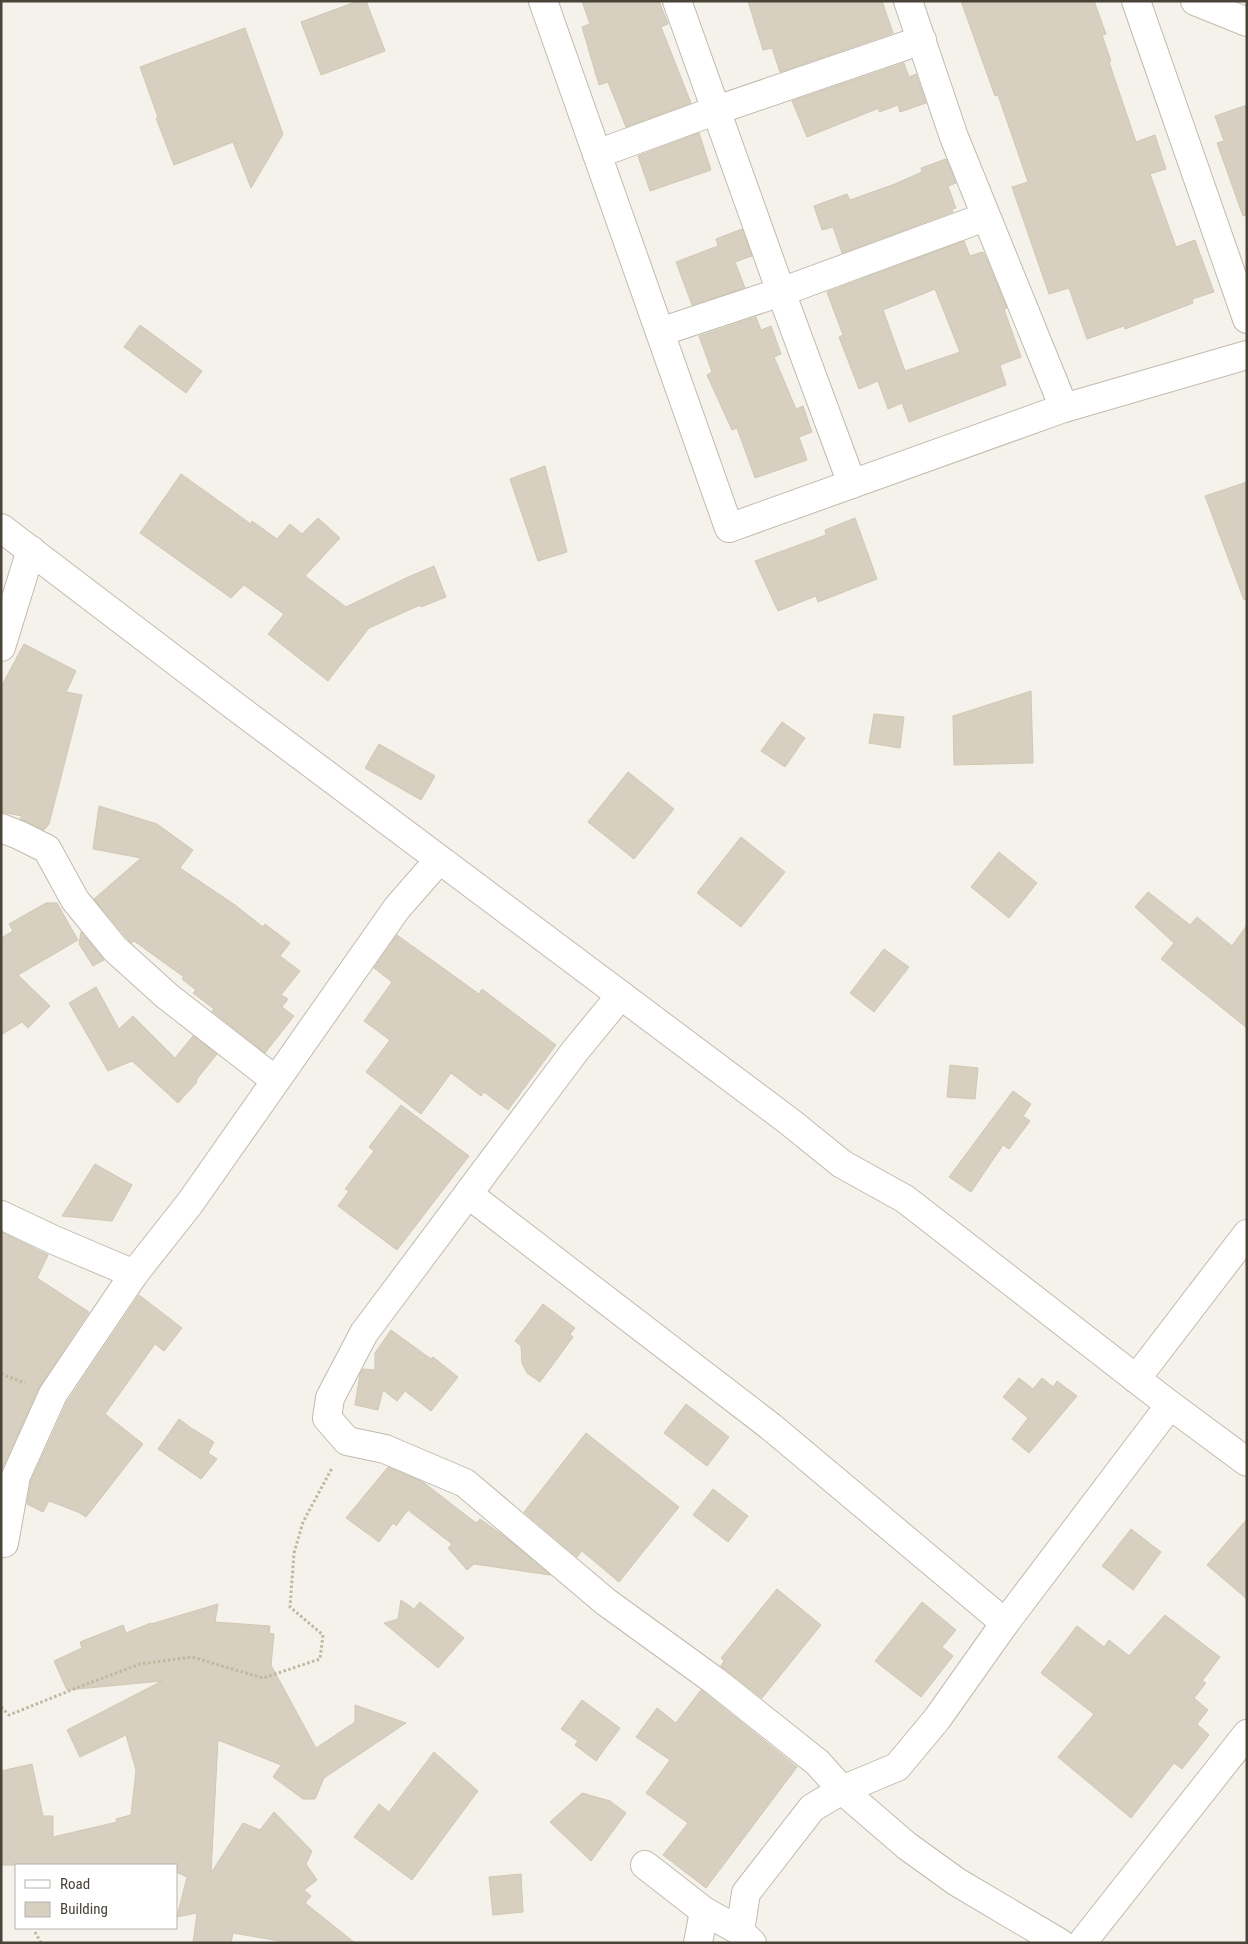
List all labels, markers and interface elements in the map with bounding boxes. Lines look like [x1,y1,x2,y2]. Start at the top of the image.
legend [15,1864,178,1929]
text: Road [60,1875,90,1893]
text: Building [60,1900,108,1918]

